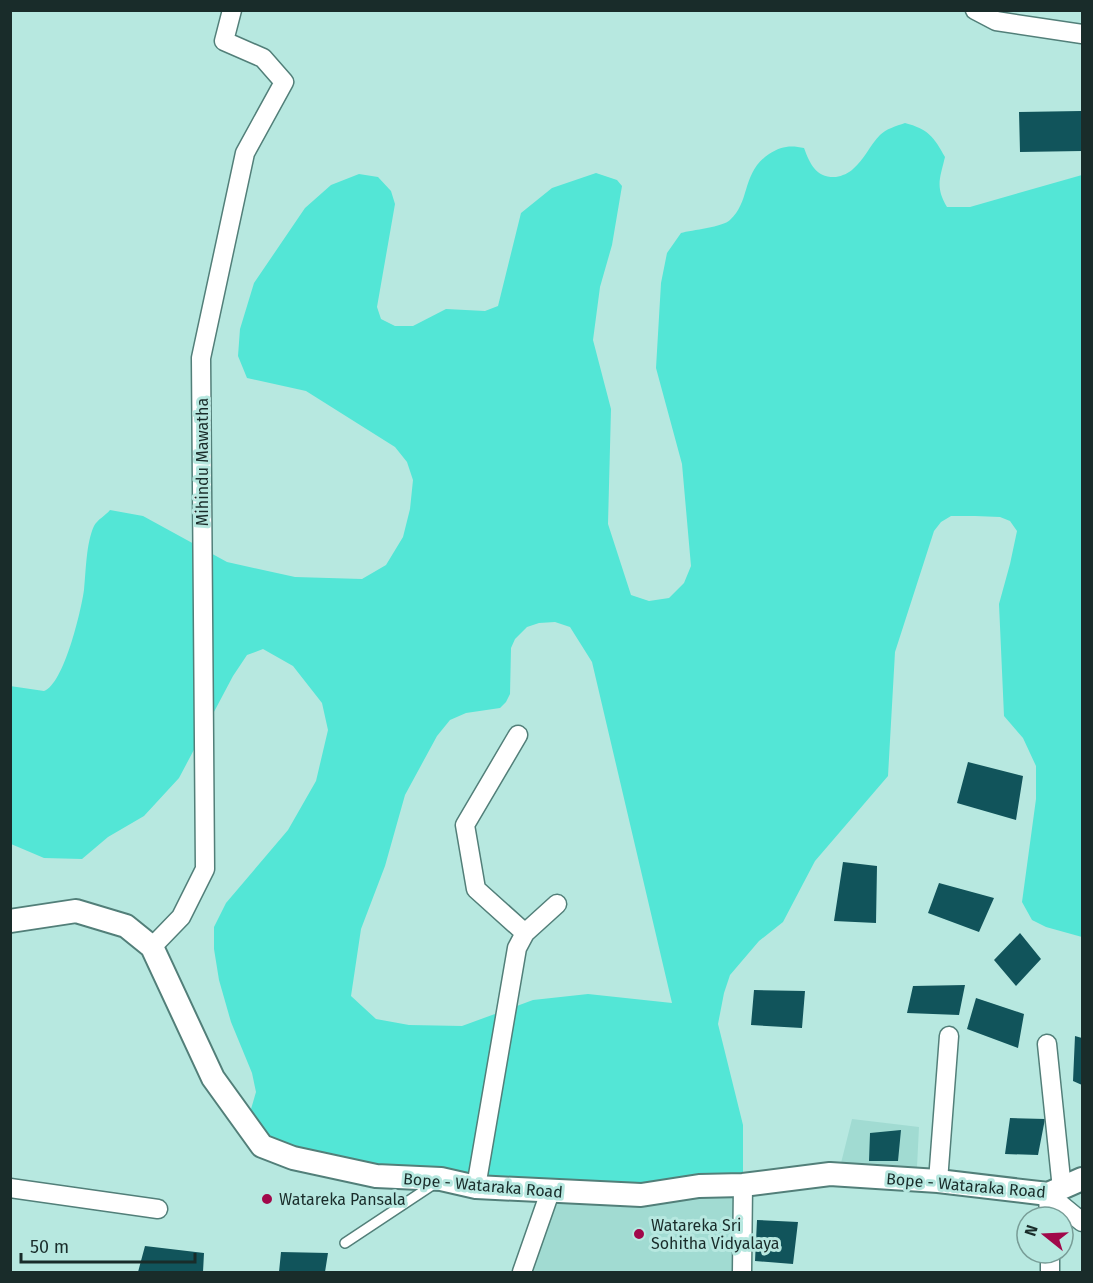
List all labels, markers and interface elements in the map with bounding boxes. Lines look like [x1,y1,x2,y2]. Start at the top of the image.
street label: Mihindu Mawatha [193,398,212,526]
street label: Bope - Wataraka Road [402,1169,564,1202]
street label: Bope - Wataraka Road [885,1169,1047,1202]
place label: Watareka Pansala [279,1190,406,1209]
marker: Watareka Pansala [260,1192,274,1206]
north arrow [1015,1205,1075,1265]
place label: Watareka Sri Sohitha Vidyalaya [651,1216,780,1253]
text: N [1021,1223,1042,1238]
scale bar [21,1226,195,1264]
marker: Watareka Sri Sohitha Vidyalaya [632,1227,646,1241]
text: 50 m [30,1236,69,1258]

